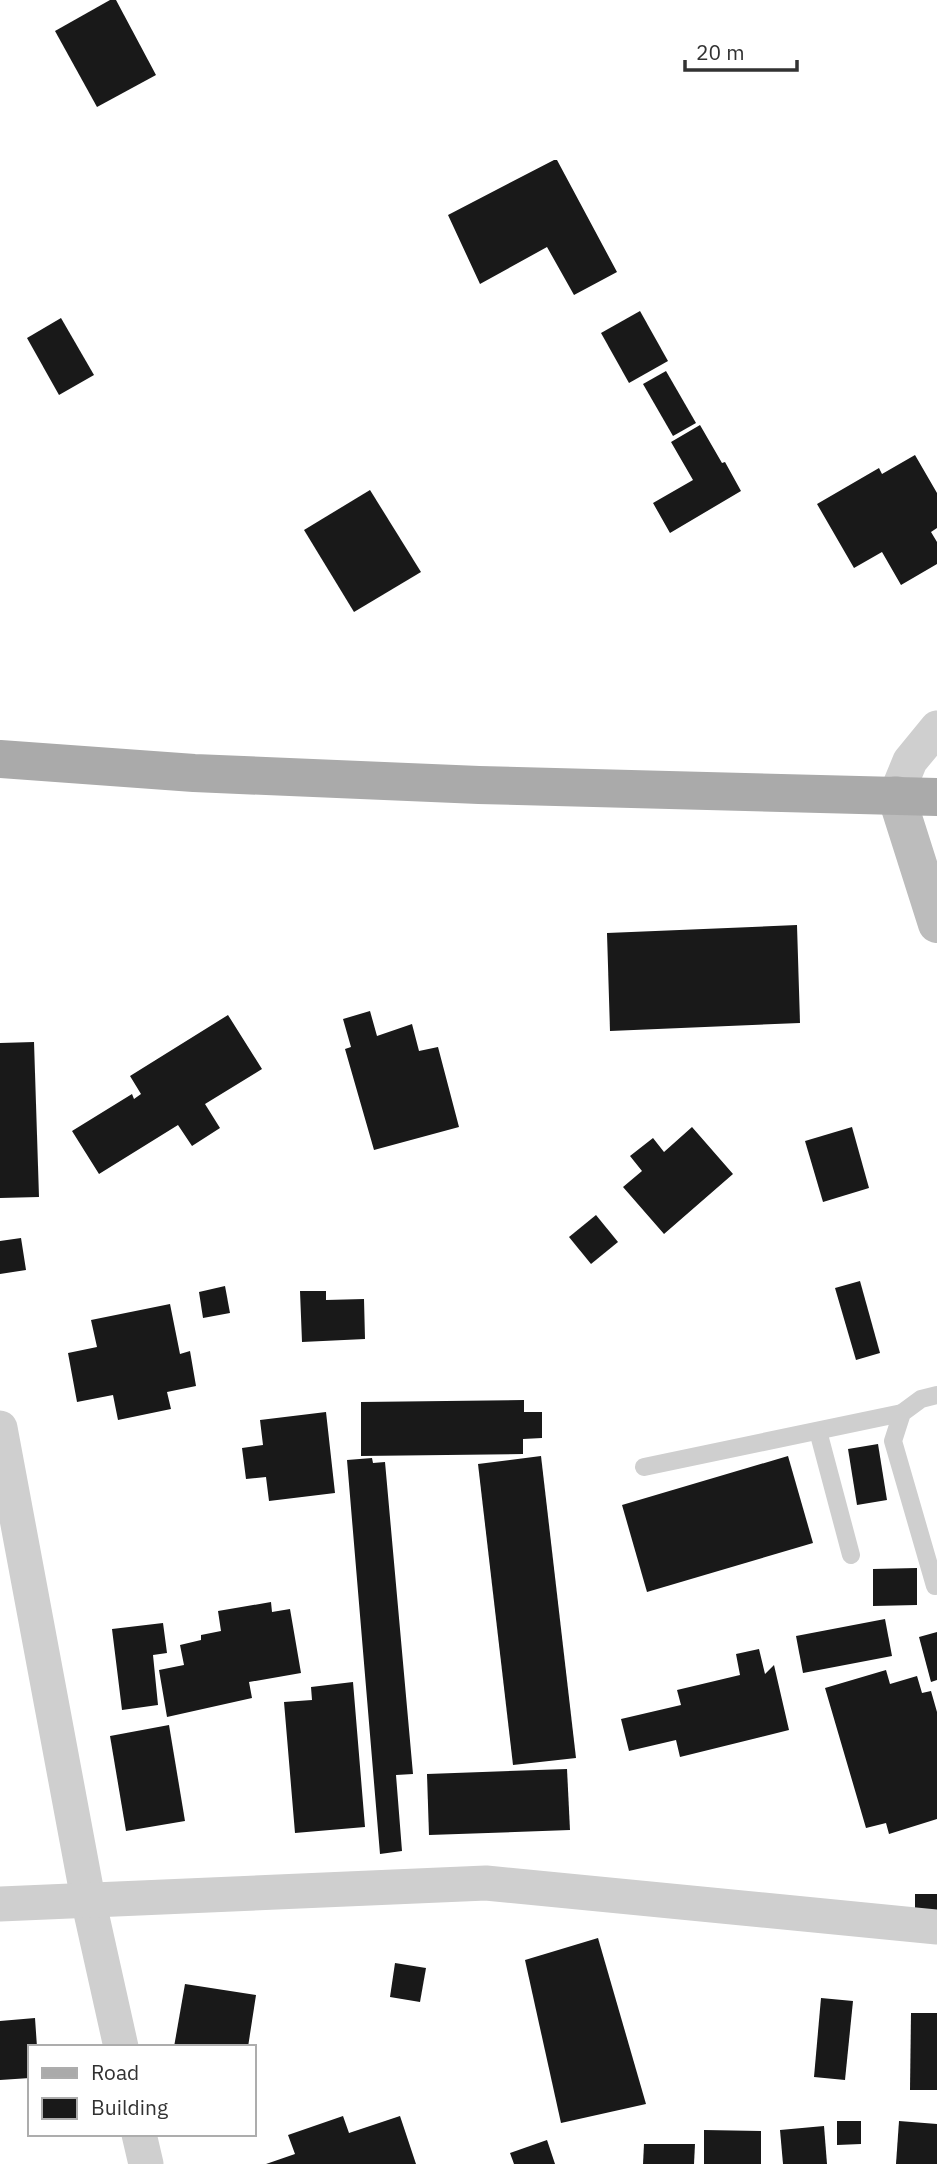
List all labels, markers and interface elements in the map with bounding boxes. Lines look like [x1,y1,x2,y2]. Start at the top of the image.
scale bar [685,28,797,72]
text: 20 m [696,38,745,66]
legend [28,2045,256,2136]
text: Road [91,2058,139,2086]
text: Building [91,2093,168,2121]

